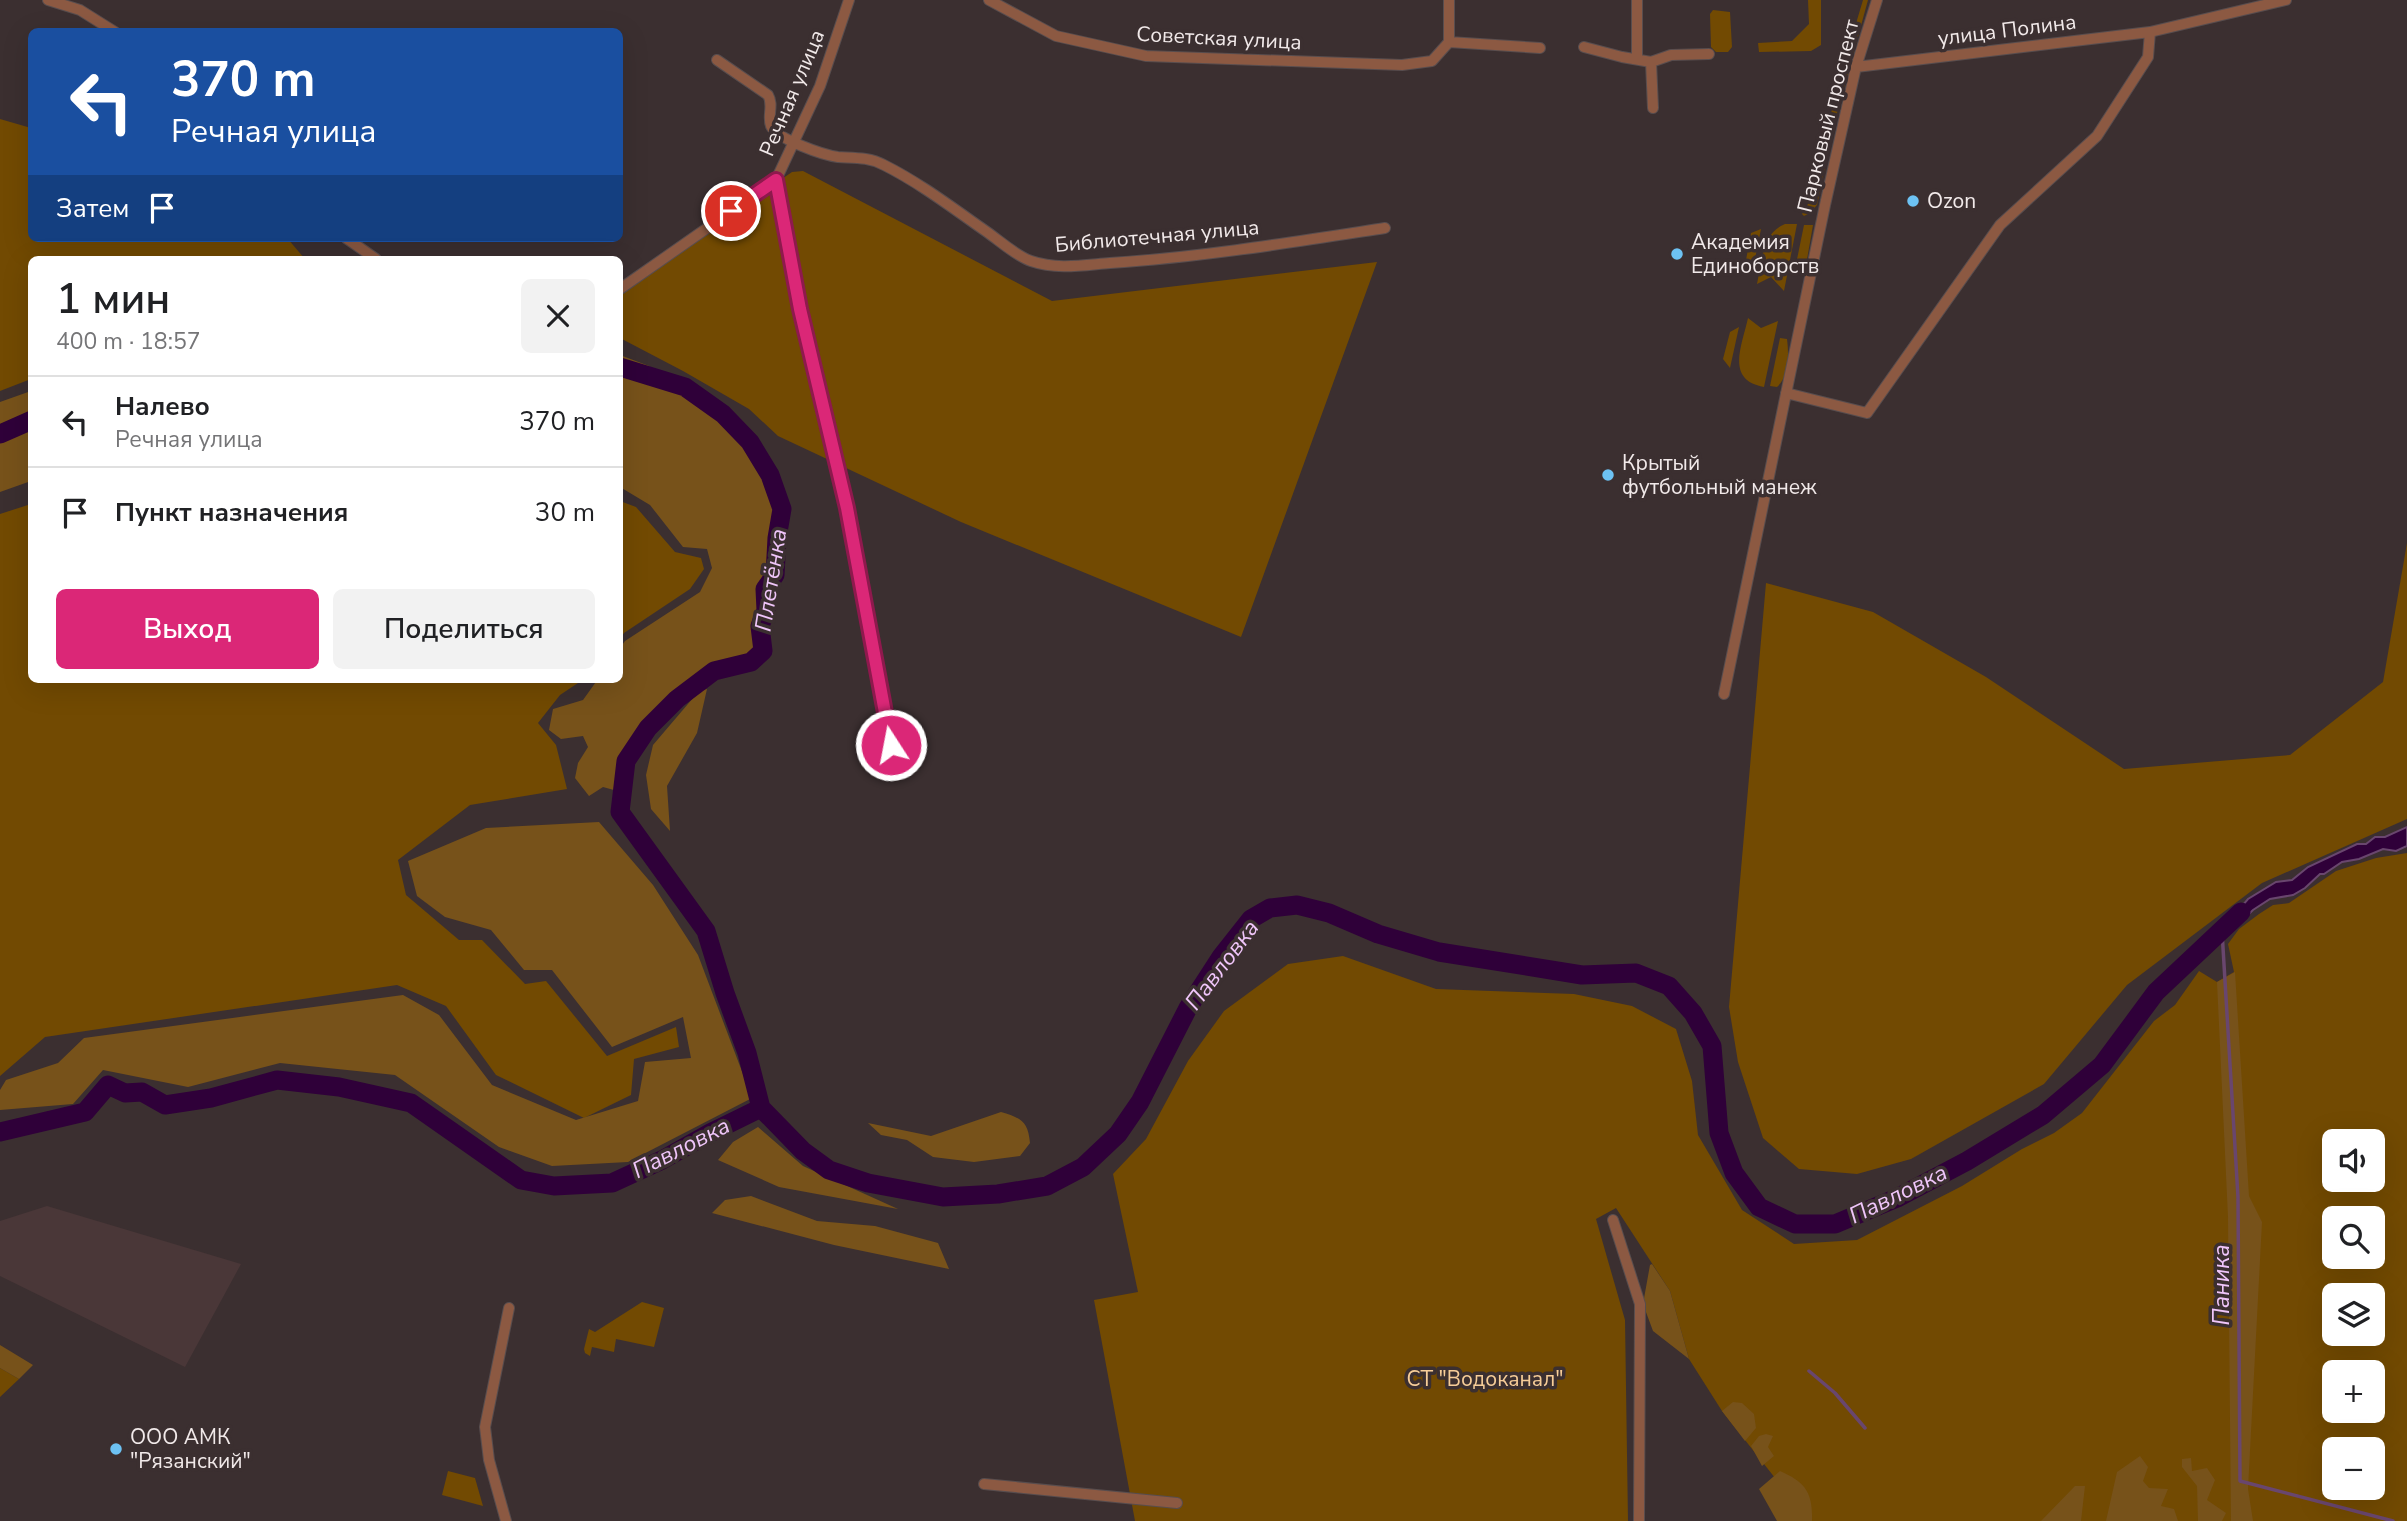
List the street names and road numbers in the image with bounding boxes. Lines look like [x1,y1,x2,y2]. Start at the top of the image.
street label: улица Полина [1936,8,2078,52]
street label: Парковый проспект [1791,16,1866,215]
street label: Советская улица [1136,20,1302,56]
street label: Речная улица [753,25,831,161]
street label: Библиотечная улица [1054,213,1260,259]

